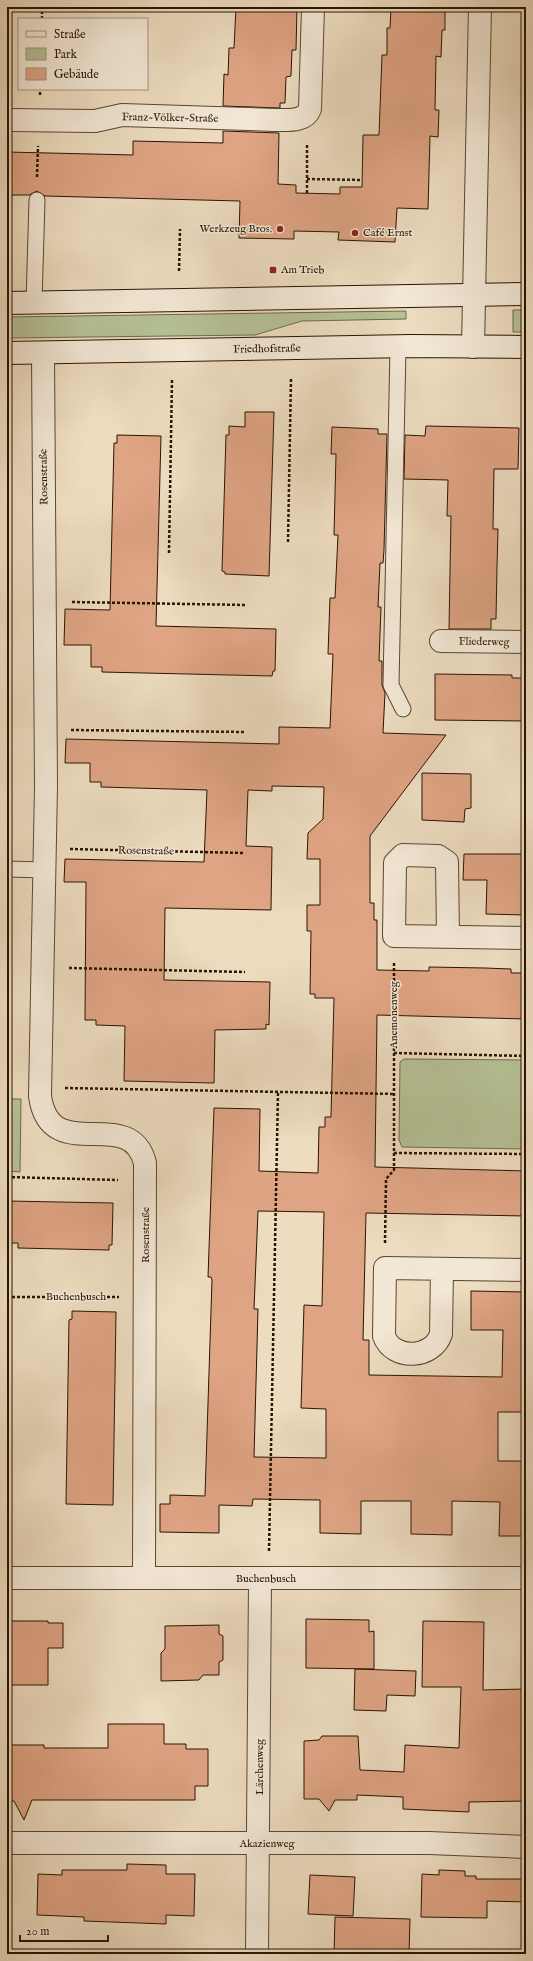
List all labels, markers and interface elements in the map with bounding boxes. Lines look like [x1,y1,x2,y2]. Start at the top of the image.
legend [18,18,148,90]
text: Straße [54,27,86,42]
text: Park [54,47,77,62]
text: Gebäude [54,67,99,82]
street label: Franz-Völker-Straße [122,110,218,126]
place label: Werkzeug Bros. [199,222,272,236]
marker: Werkzeug Bros. [275,224,285,234]
place label: Café Ernst [363,226,412,240]
marker: Café Ernst [350,228,360,238]
place label: Am Trieb [280,263,324,277]
marker: Am Trieb [268,265,278,275]
street label: Friedhofstraße [233,341,301,357]
street label: Rosenstraße [37,449,51,505]
street label: Fliederweg [458,635,511,649]
street label: Rosenstraße [118,844,174,858]
street label: Anemonenweg [387,980,401,1050]
street label: Rosenstraße [139,1207,153,1263]
street label: Buchenbusch [46,1290,106,1304]
street label: Buchenbusch [236,1572,296,1586]
street label: Lärchenweg [253,1738,267,1795]
street label: Akazienweg [238,1837,296,1851]
scale bar [20,1917,108,1943]
text: 20 m [26,1924,49,1939]

